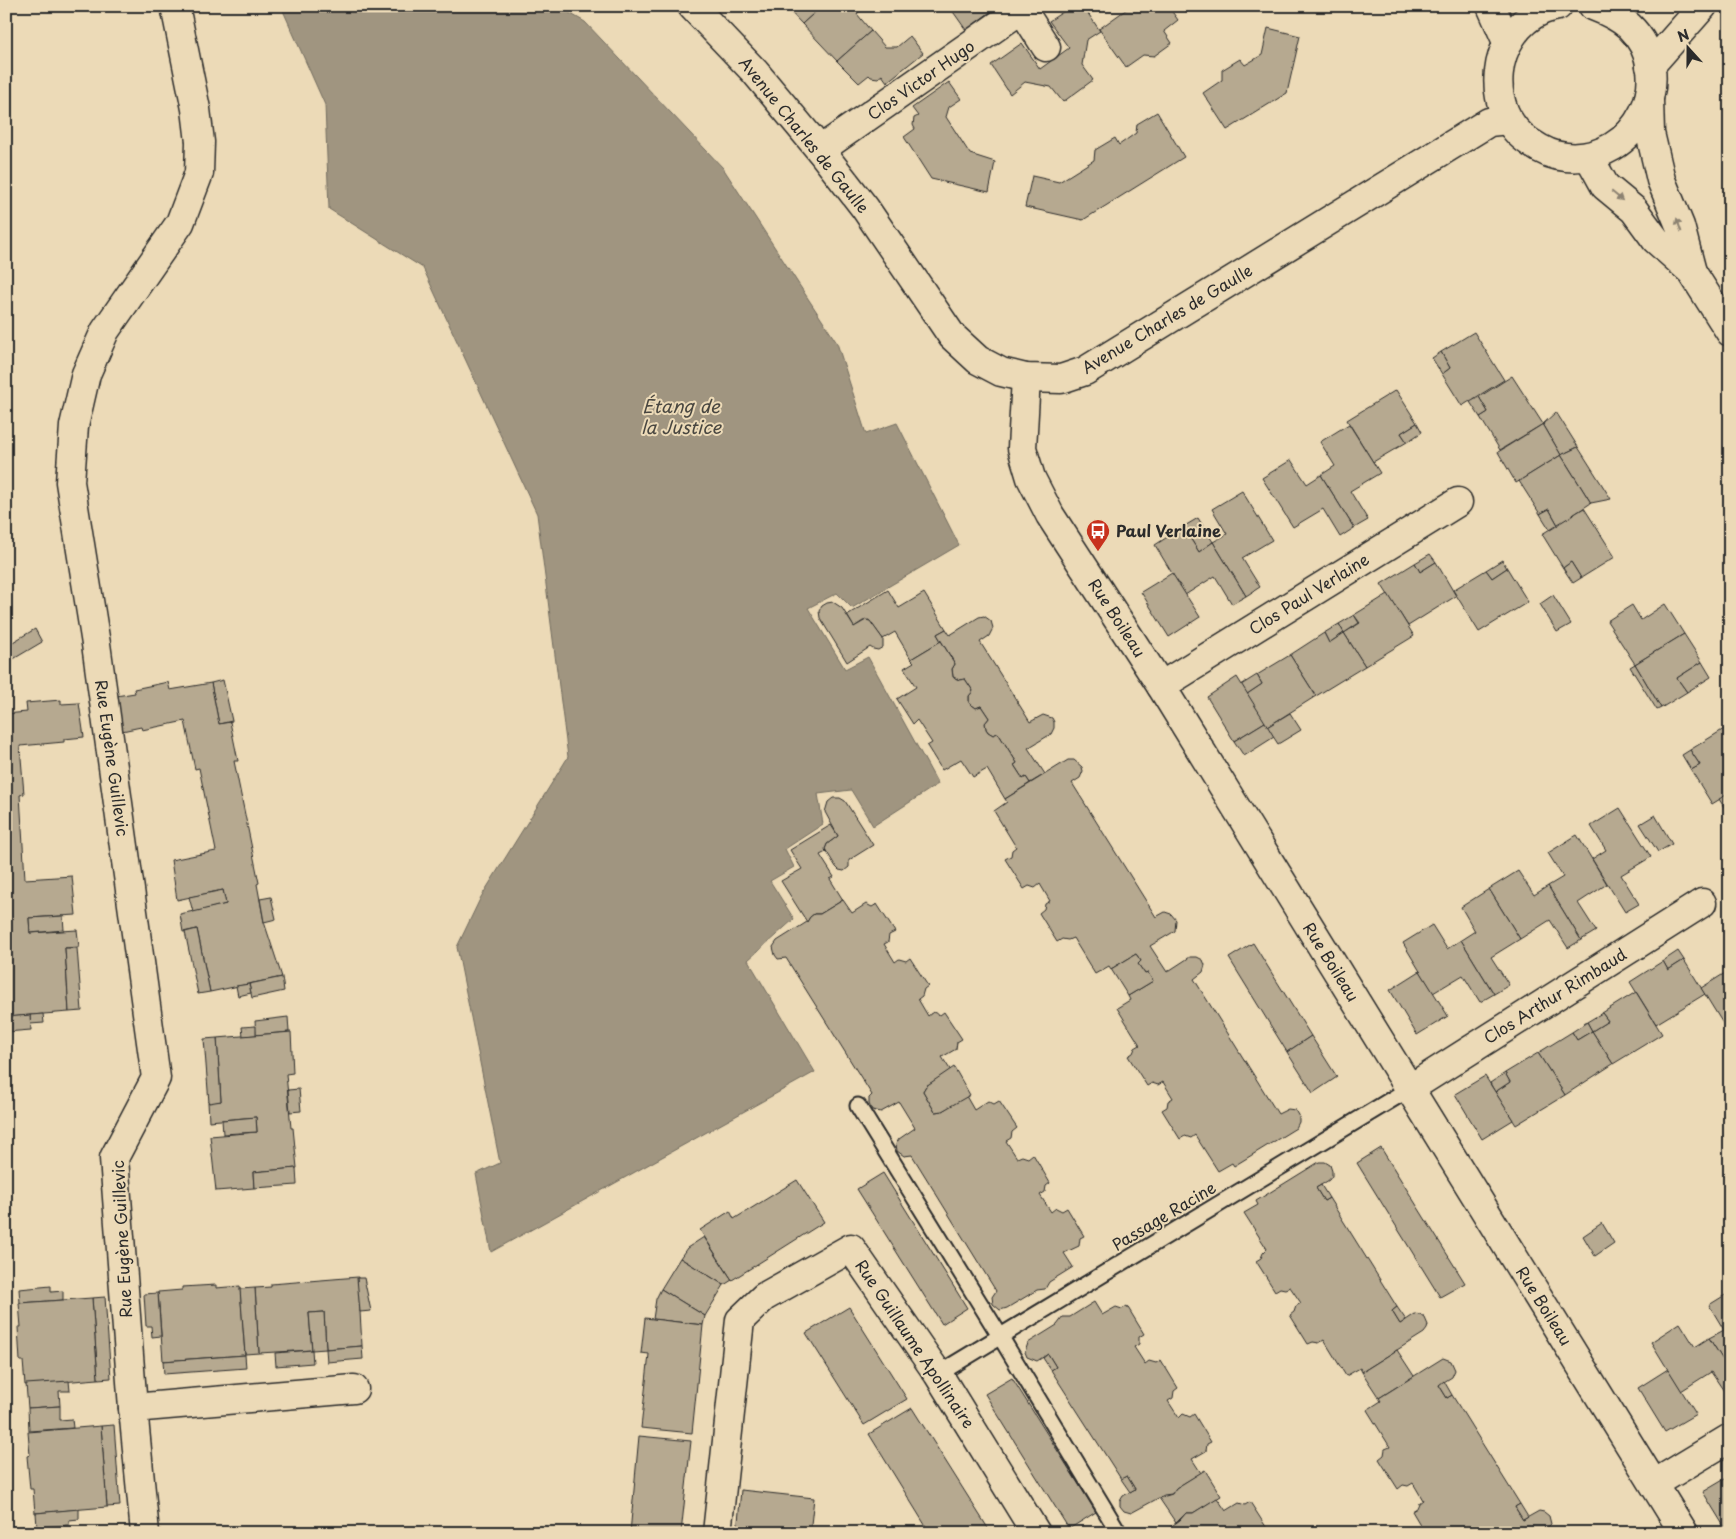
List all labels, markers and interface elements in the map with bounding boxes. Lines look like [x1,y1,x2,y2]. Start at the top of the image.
north arrow [1664,22,1714,72]
text: N [1674,24,1692,47]
street label: Clos Victor Hugo [862,33,979,125]
street label: Avenue Charles de Gaulle [734,51,876,218]
one-way arrow [1610,190,1623,201]
one-way arrow [1675,217,1683,232]
street label: Avenue Charles de Gaulle [1077,258,1256,379]
water label: Étang de la Justice [641,392,723,440]
bus stop icon: Paul Verlaine [1085,518,1111,552]
place label: Paul Verlaine [1116,518,1221,542]
street label: Clos Paul Verlaine [1244,546,1373,640]
street label: Rue Boileau [1083,573,1152,661]
street label: Rue Eugène Guillevic [90,678,136,838]
street label: Rue Boileau [1298,917,1366,1006]
street label: Clos Arthur Rimbaud [1478,941,1631,1049]
street label: Rue Eugène Guillevic [105,1160,137,1318]
street label: Passage Racine [1107,1175,1220,1256]
street label: Rue Guillaume Apollinaire [850,1254,981,1433]
street label: Rue Boileau [1511,1261,1579,1350]

